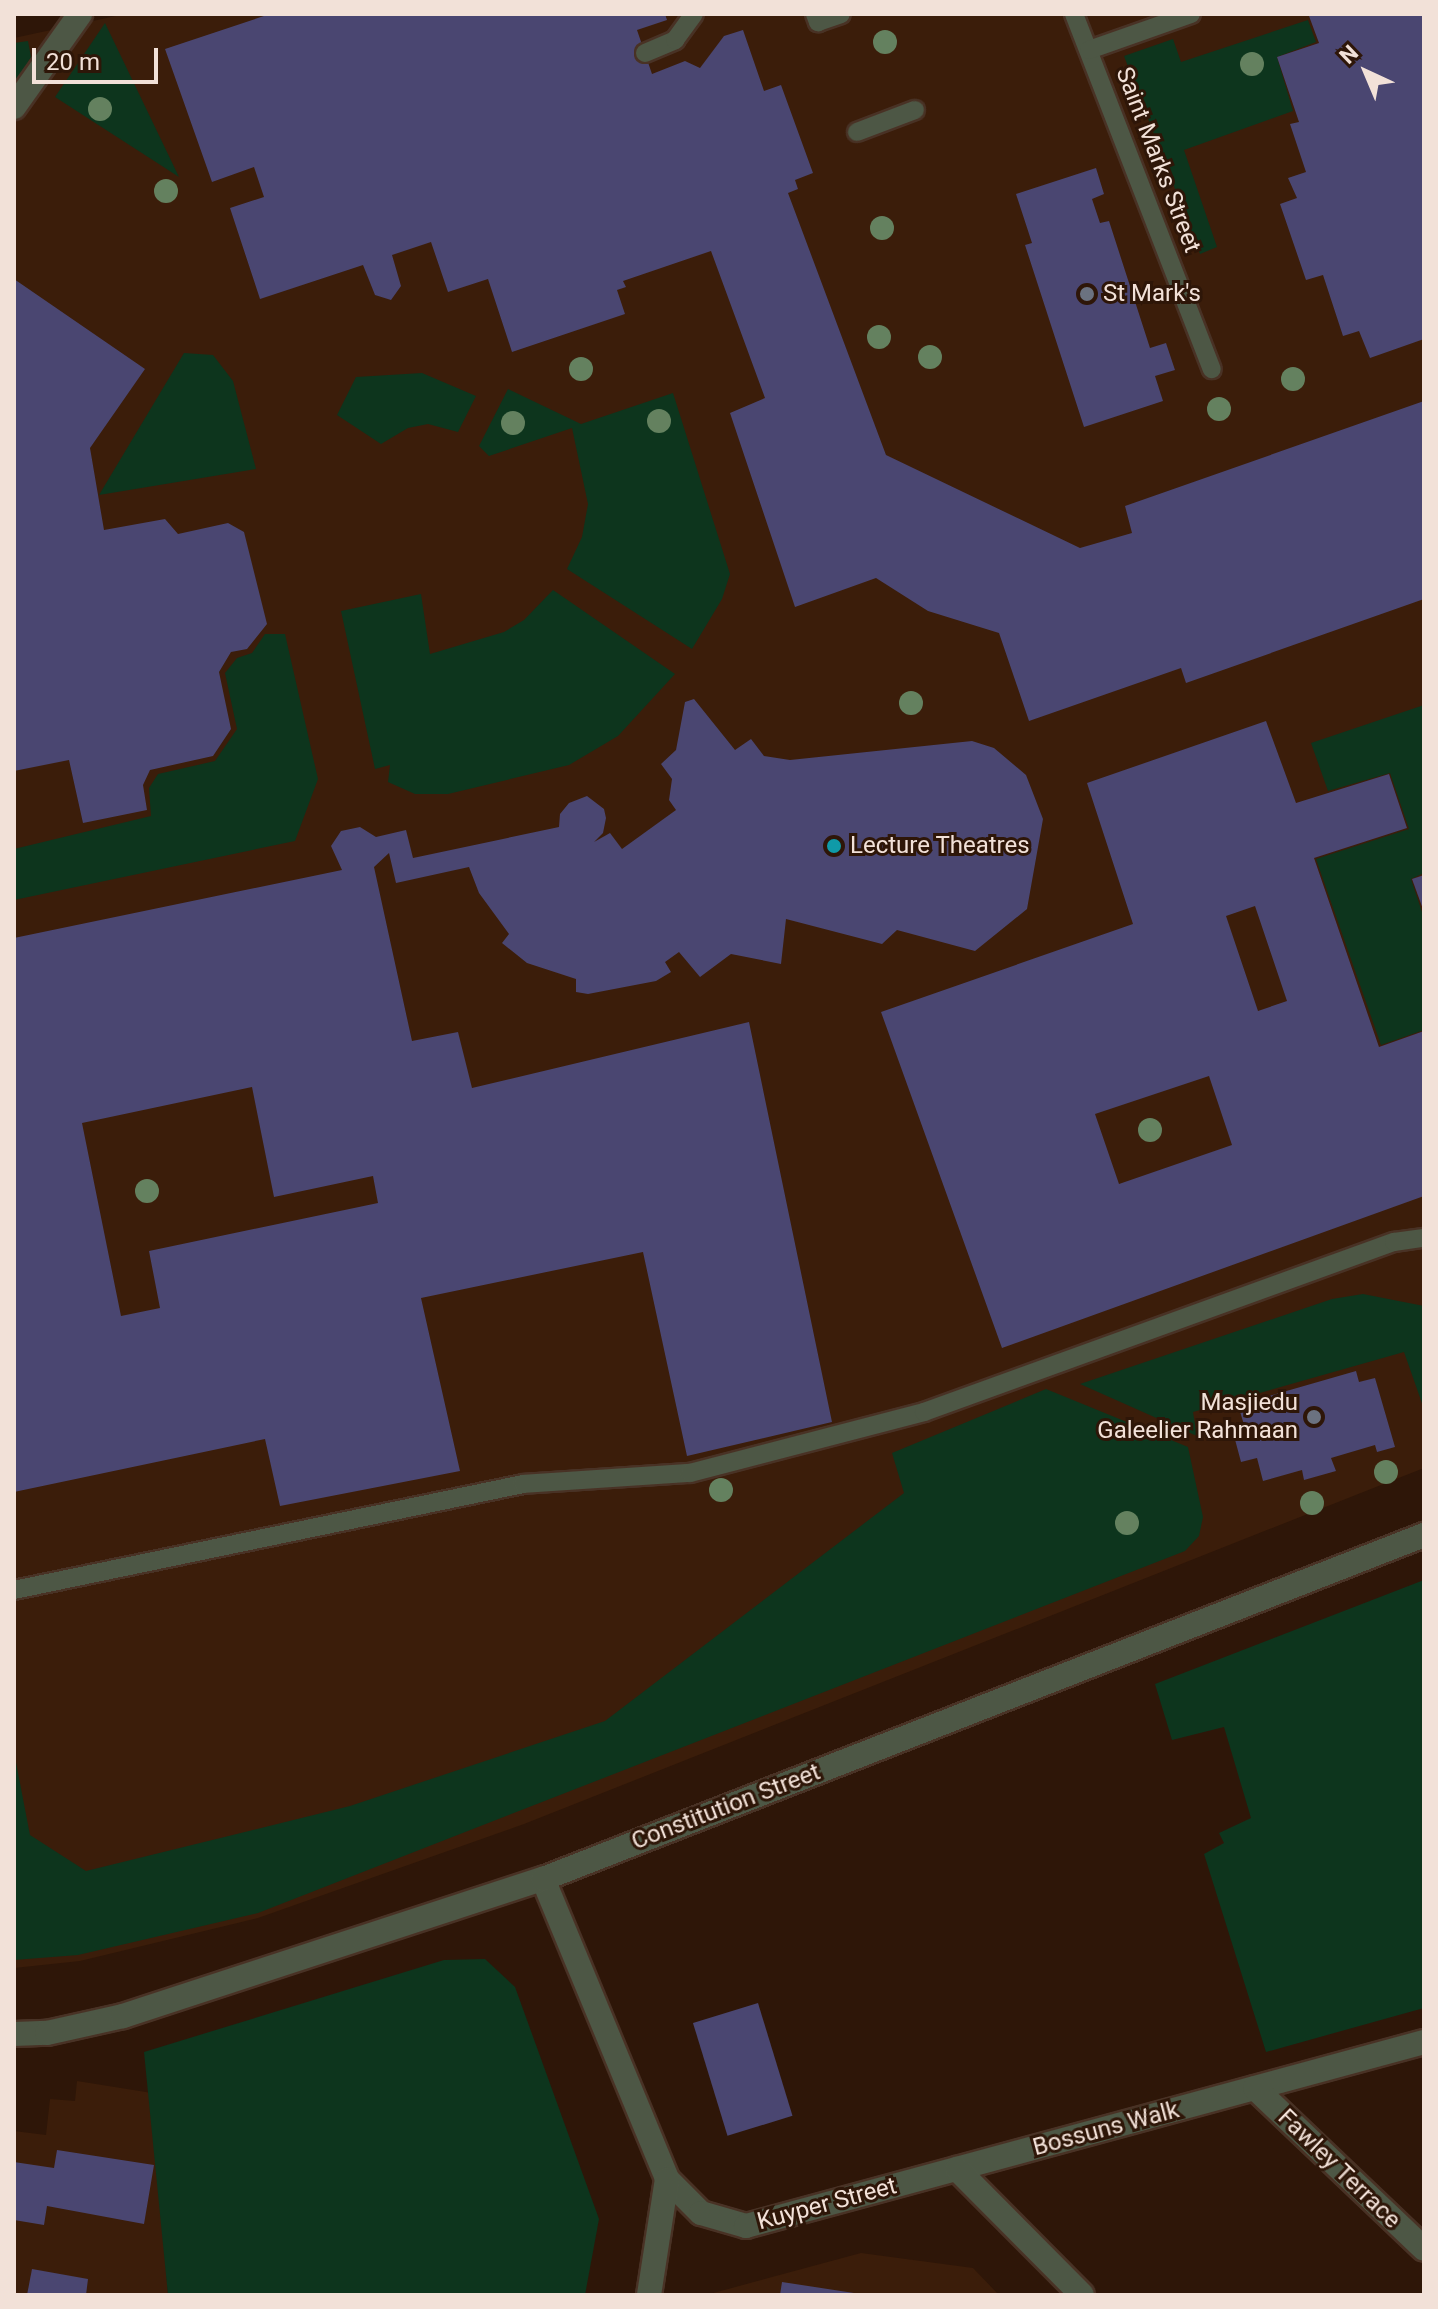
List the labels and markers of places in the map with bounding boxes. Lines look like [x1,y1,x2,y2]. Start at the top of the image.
place label: St Mark's [1103,280,1201,308]
marker: St Mark's [1078,285,1096,303]
place label: Lecture Theatres [850,832,1030,860]
marker: Lecture Theatres [825,837,843,855]
place label: Masjiedu Galeelier Rahmaan [1097,1389,1298,1445]
marker: Masjiedu Galeelier Rahmaan [1305,1408,1323,1426]

